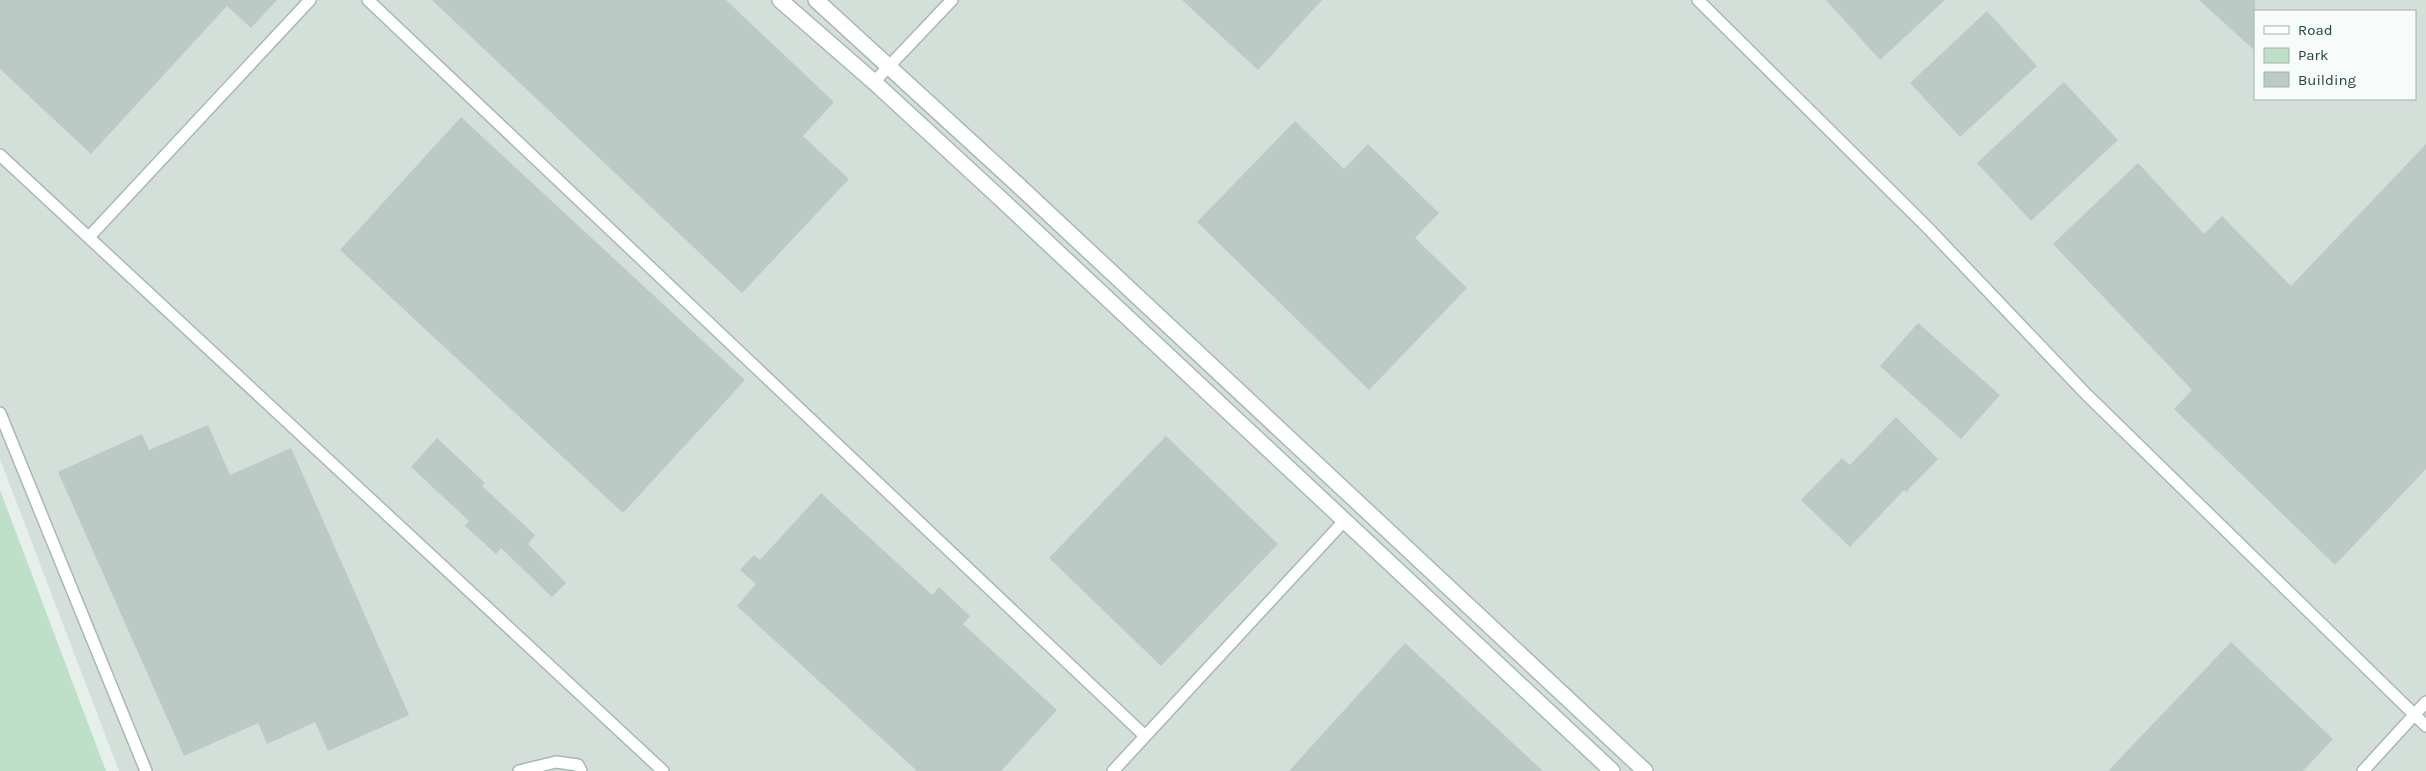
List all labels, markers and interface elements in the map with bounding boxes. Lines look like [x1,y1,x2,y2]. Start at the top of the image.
legend [2254,10,2416,100]
text: Road [2298,21,2333,39]
text: Park [2298,46,2328,64]
text: Building [2298,71,2356,89]

